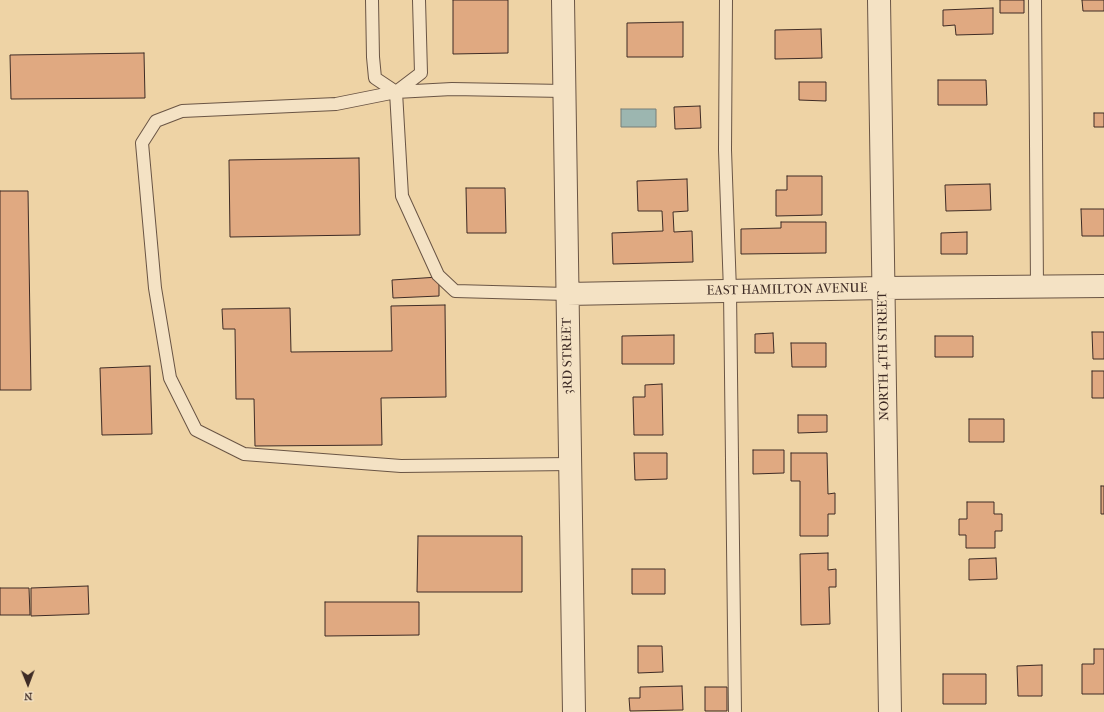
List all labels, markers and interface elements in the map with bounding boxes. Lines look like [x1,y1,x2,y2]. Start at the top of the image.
street label: EAST HAMILTON AVENUE [706,281,868,299]
street label: NORTH 4TH STREET [875,291,893,421]
street label: 3RD STREET [560,317,576,395]
north arrow [8,664,48,704]
text: N [24,690,33,703]

